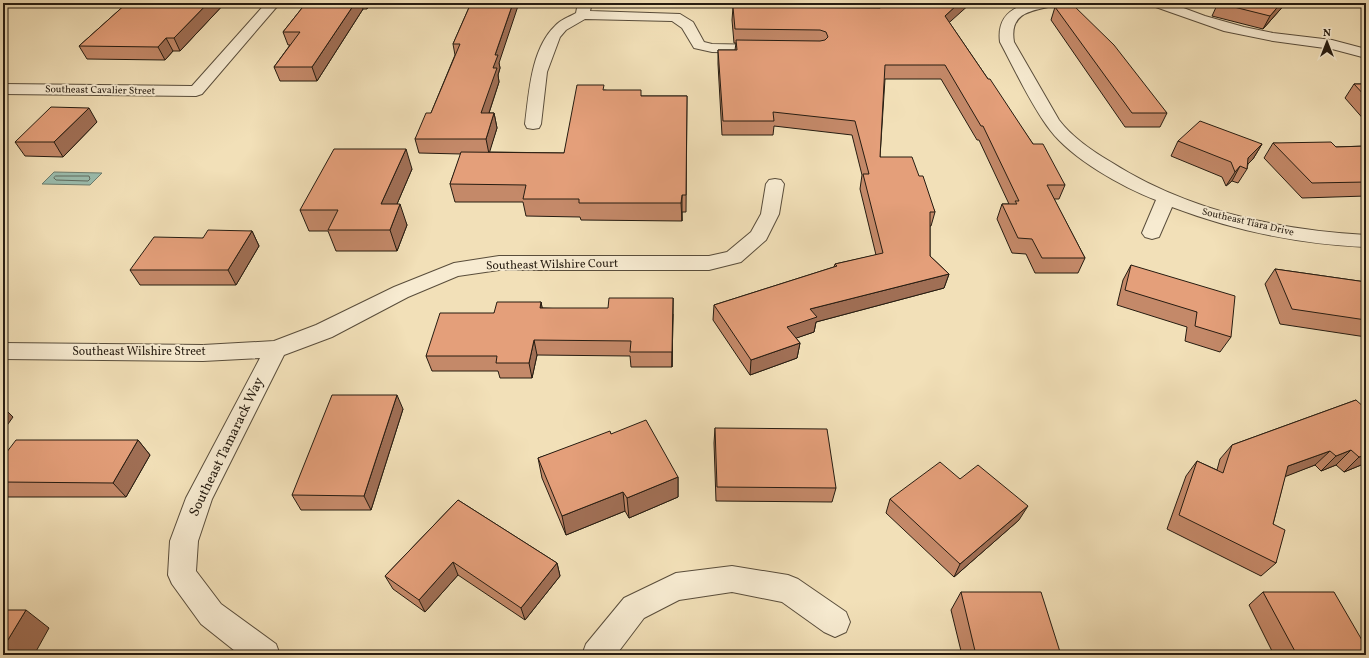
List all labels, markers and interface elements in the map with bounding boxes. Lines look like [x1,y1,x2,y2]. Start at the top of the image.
north arrow [1307,22,1347,62]
text: N [1323,26,1331,41]
street label: Southeast Cavalier Street [45,82,156,98]
street label: Southeast Tiara Drive [1201,205,1296,239]
street label: Southeast Wilshire Court [486,256,618,274]
street label: Southeast Wilshire Street [72,344,206,360]
street label: Southeast Tamarack Way [185,374,269,520]

